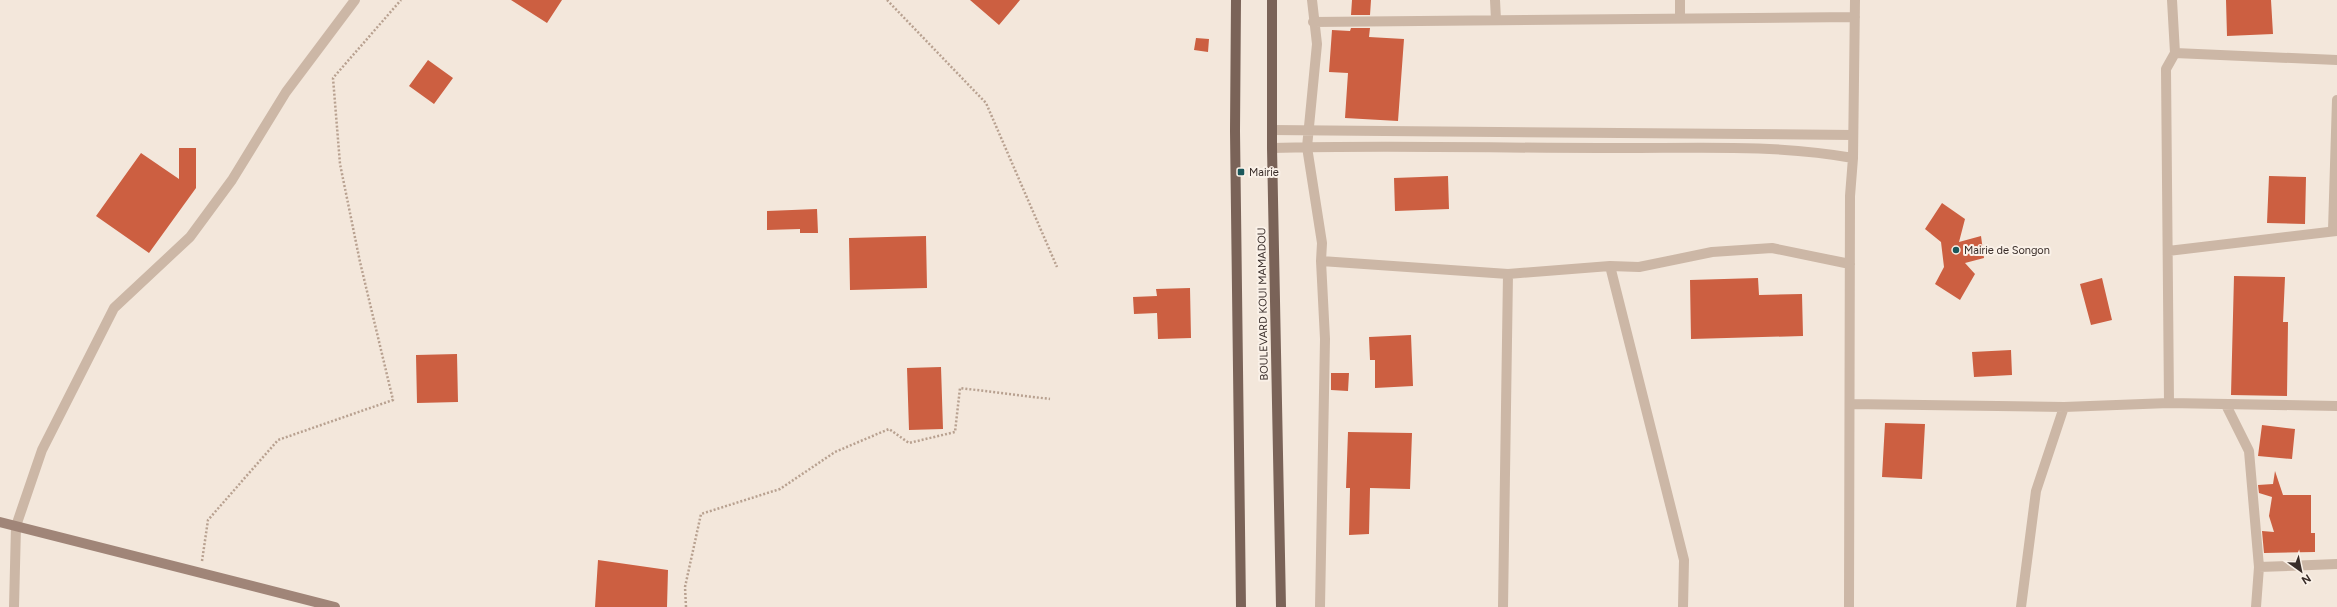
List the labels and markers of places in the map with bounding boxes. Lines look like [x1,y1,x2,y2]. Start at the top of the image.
place label: Mairie [1249,166,1279,179]
marker: Mairie [1236,167,1246,177]
place label: Mairie de Songon [1964,244,2050,257]
marker: Mairie de Songon [1951,245,1961,255]

